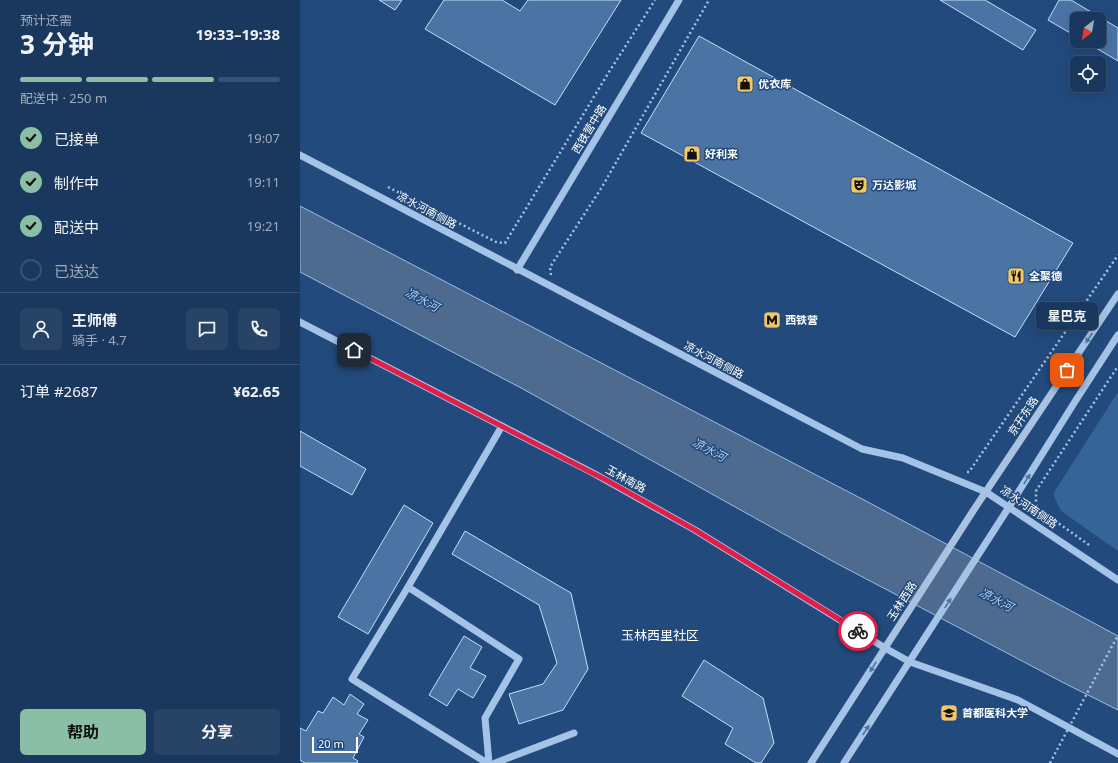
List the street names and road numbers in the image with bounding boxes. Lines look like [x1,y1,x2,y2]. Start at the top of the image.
street label: 西铁营中路 [568,101,609,156]
street label: 凉水河南侧路 [395,187,460,232]
street label: 凉水河南侧路 [682,337,747,382]
street label: 京开东路 [1004,393,1041,438]
street label: 玉林南路 [603,461,649,496]
street label: 凉水河南侧路 [998,482,1061,531]
street label: 玉林西路 [883,578,920,623]

